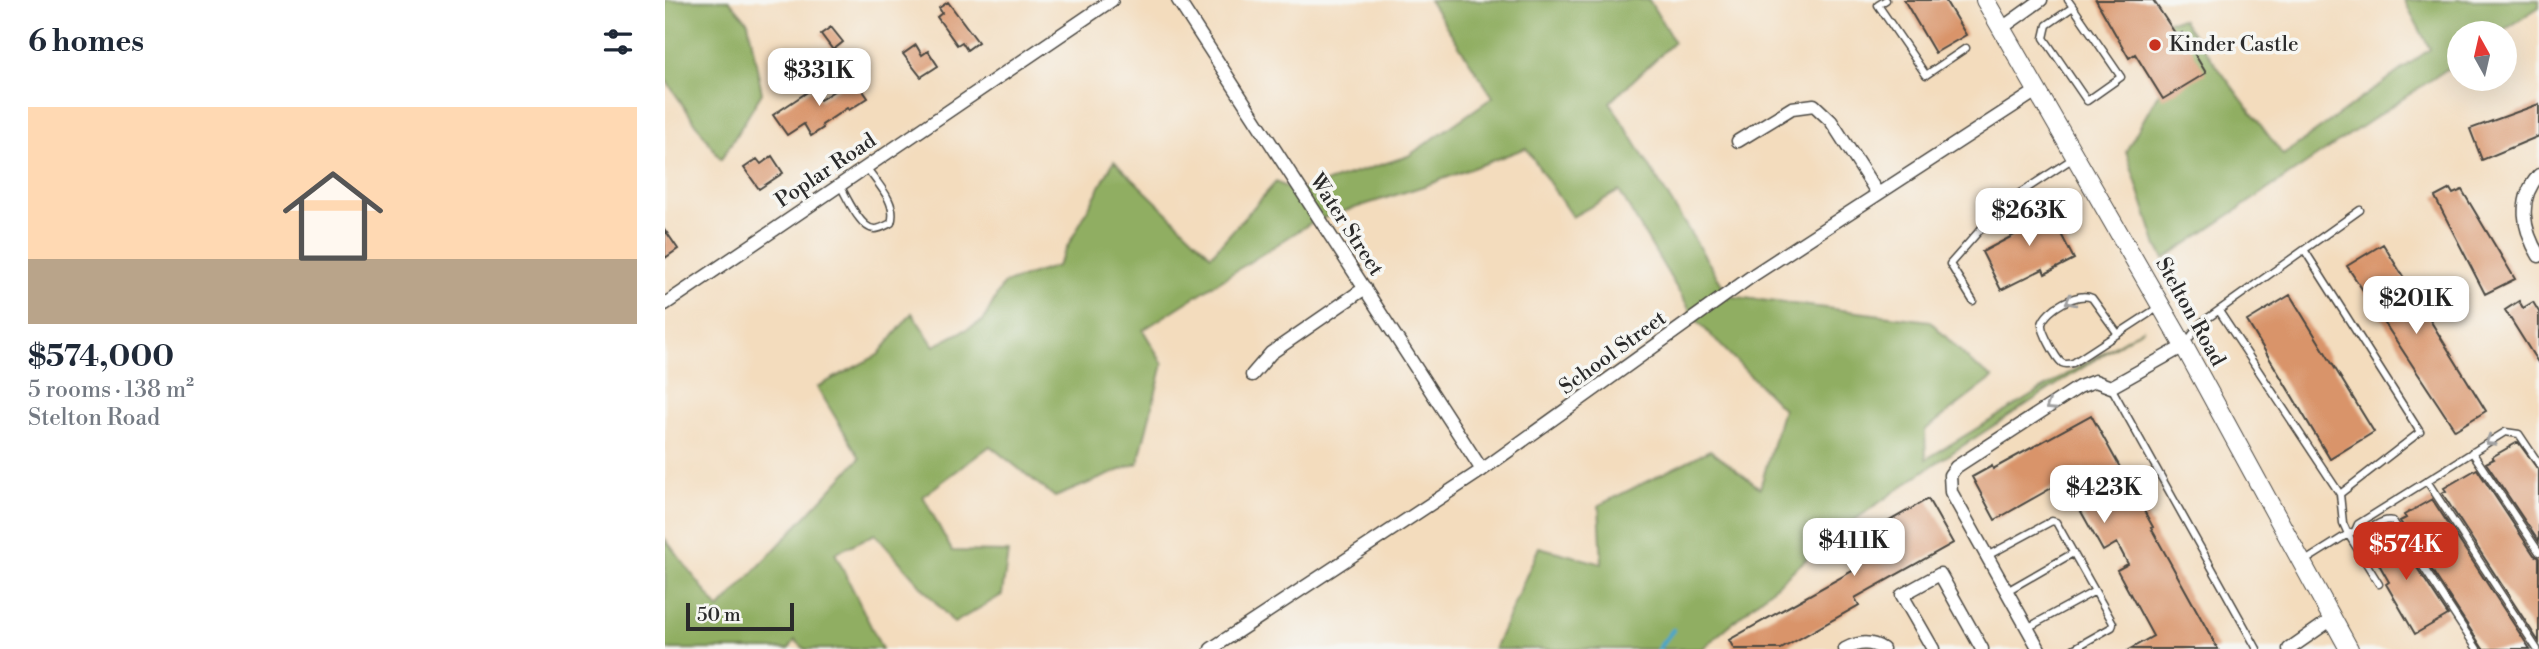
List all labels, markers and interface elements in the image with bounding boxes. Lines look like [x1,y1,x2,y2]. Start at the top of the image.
north arrow [2447,21,2517,91]
map controls [2447,21,2517,91]
text: 6 homes [28,23,144,61]
icon: filters [599,23,637,61]
place label: Kinder Castle [2169,32,2299,58]
marker: Kinder Castle [2147,37,2163,53]
pin: $331K [770,48,868,108]
text: $331K [784,57,854,85]
street label: Poplar Road [771,128,881,214]
icon: home [270,153,396,279]
street label: Water Street [1303,168,1389,281]
pin: $263K [1980,188,2078,248]
text: $263K [1991,197,2067,225]
street label: Stelton Road [2149,253,2231,371]
pin: $201K [2367,276,2465,336]
text: $201K [2379,285,2453,313]
one-way arrow [2065,292,2077,306]
street label: School Street [1554,305,1672,401]
text: $574,000 [28,338,174,376]
text: 5 rooms · 138 m² [28,376,194,404]
one-way arrow [2044,397,2057,410]
text: Stelton Road [28,404,160,432]
one-way arrow [2485,433,2498,446]
pin: $423K [2055,466,2153,525]
text: $423K [2066,474,2142,502]
pin: $411K [1805,518,1903,578]
pin: $574K [2357,522,2455,582]
text: $411K [1819,527,1889,555]
text: $574K [2369,531,2443,559]
scale bar [686,600,795,632]
text: 50 m [697,603,741,627]

